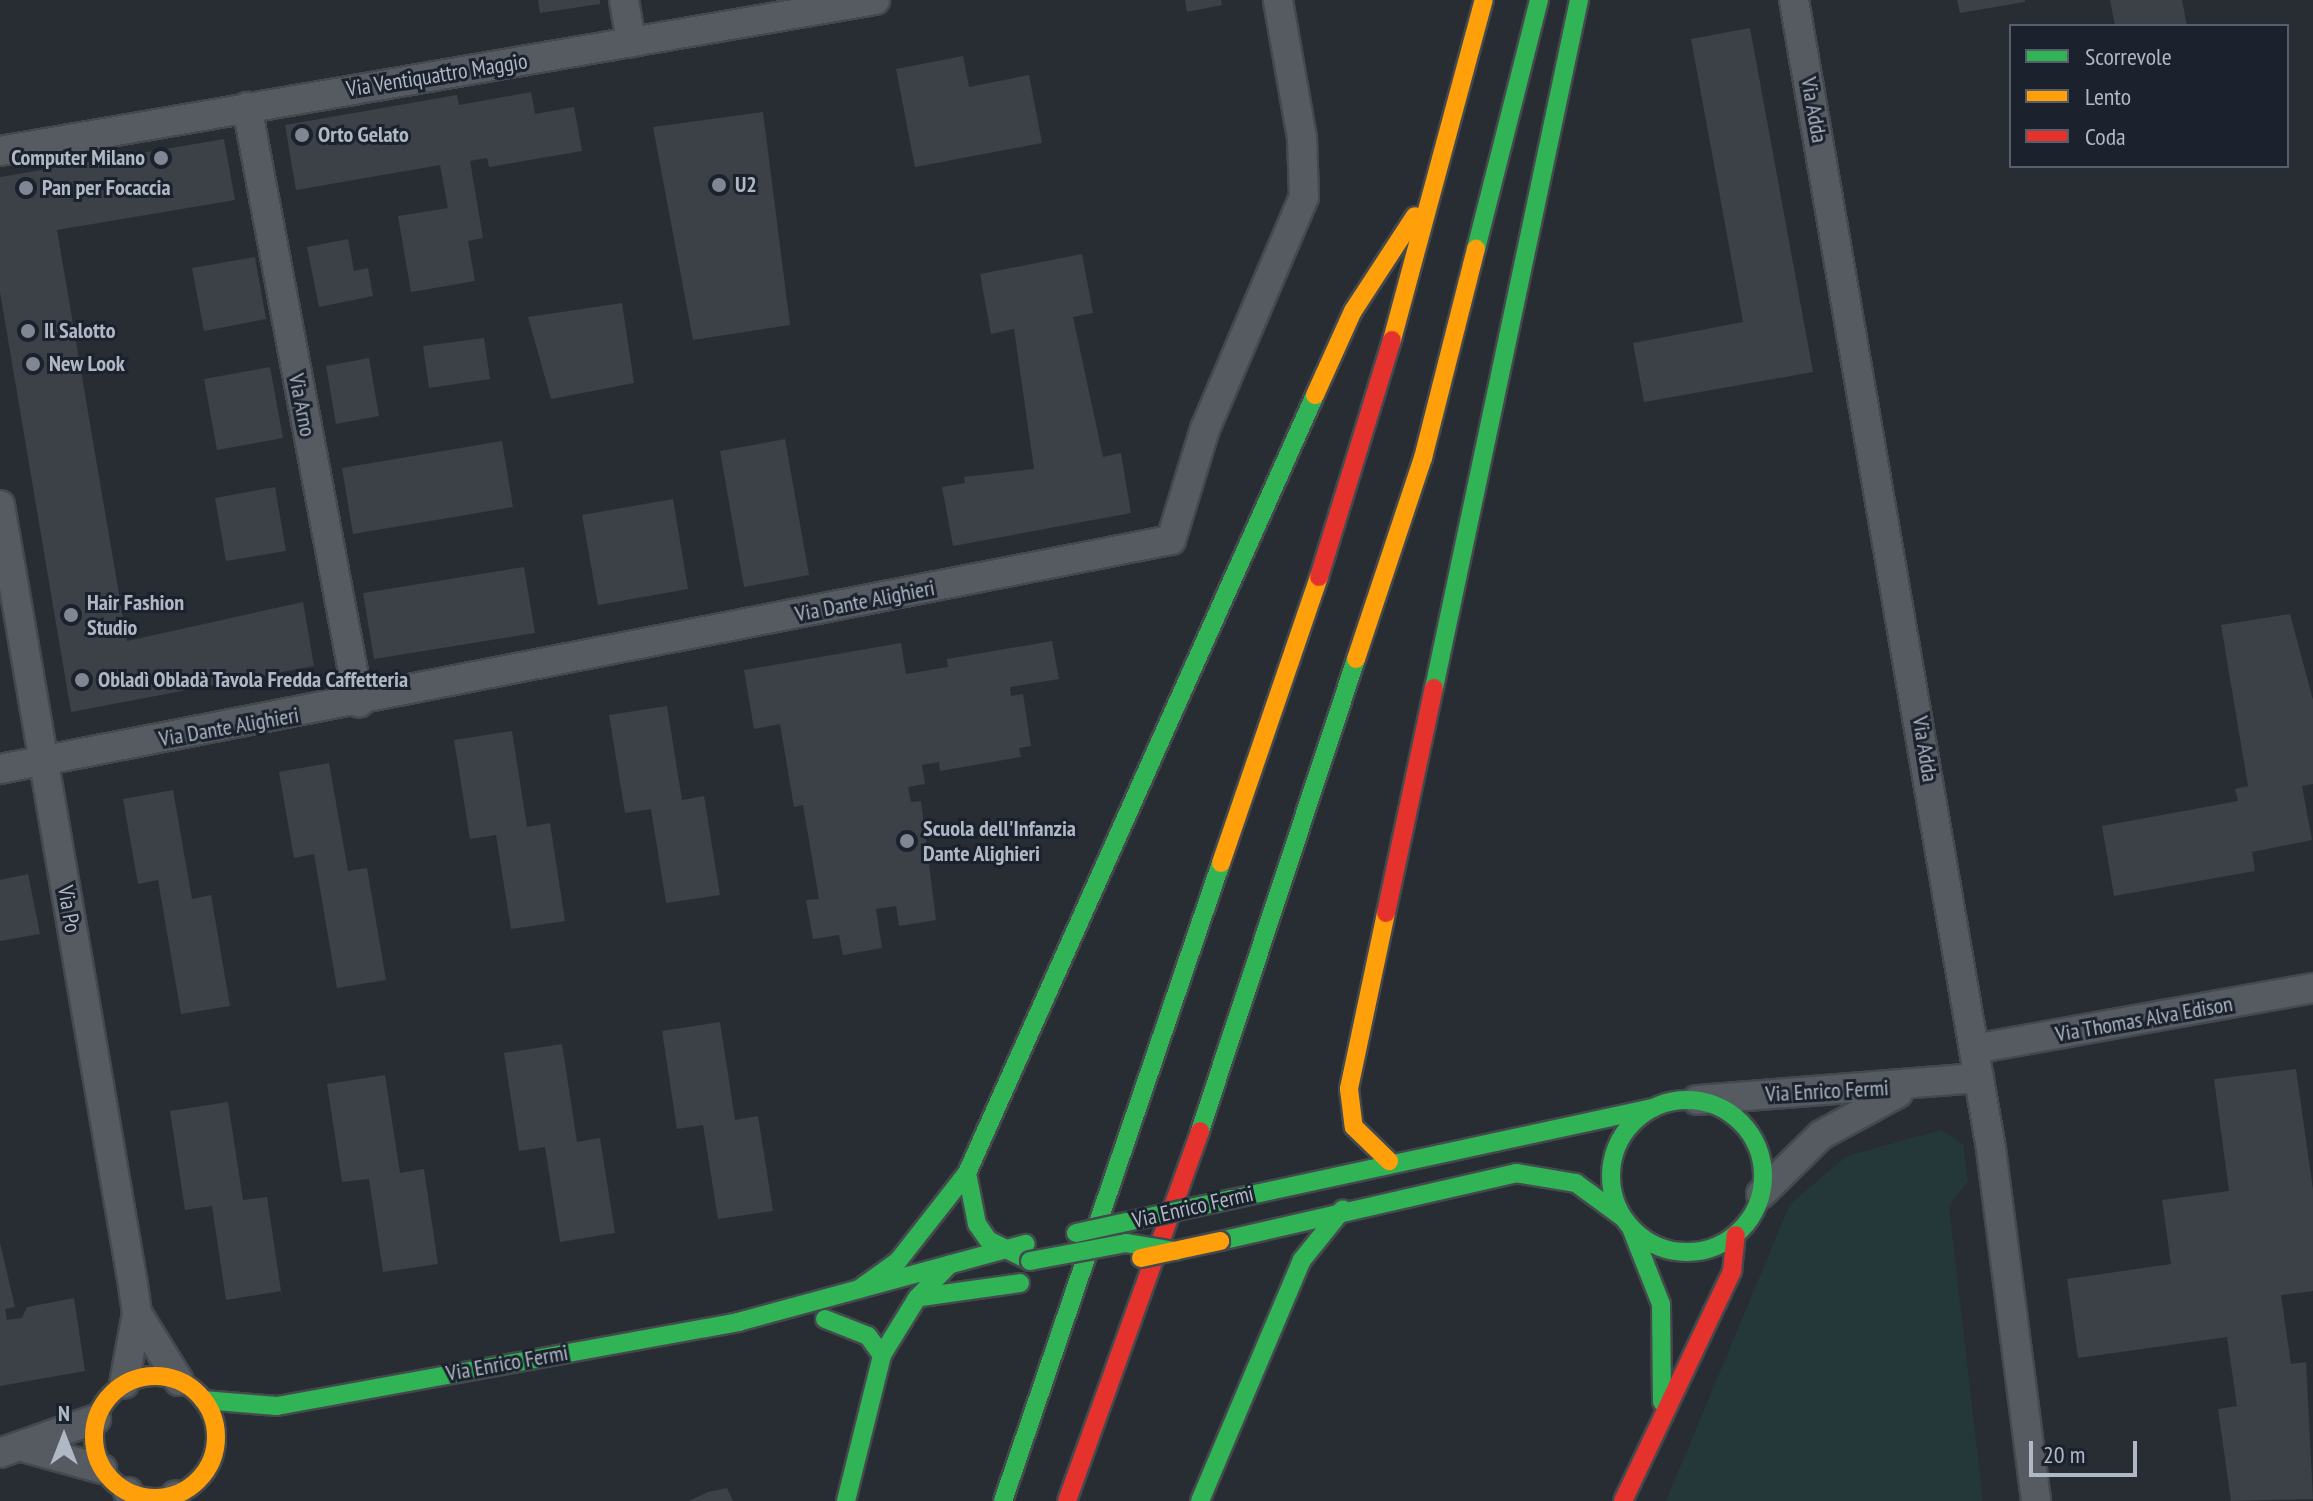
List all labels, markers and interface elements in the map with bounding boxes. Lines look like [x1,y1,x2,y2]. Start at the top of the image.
legend [2009,24,2289,168]
text: Scorrevole [2085,41,2172,72]
street label: Via Ventiquattro Maggio [344,48,530,102]
street label: Via Adda [1795,75,1833,145]
text: Lento [2085,81,2131,112]
text: Coda [2085,121,2126,152]
place label: Orto Gelato [318,122,409,148]
marker: Orto Gelato [293,126,311,144]
place label: Computer Milano [11,145,145,171]
marker: Computer Milano [152,149,170,167]
place label: U2 [735,172,757,198]
place label: Pan per Focaccia [42,175,171,201]
marker: U2 [710,176,728,194]
marker: Pan per Focaccia [17,179,35,197]
place label: Il Salotto [44,318,115,344]
marker: Il Salotto [19,322,37,340]
place label: New Look [49,351,125,377]
marker: New Look [24,355,42,373]
street label: Via Arno [283,371,321,439]
street label: Via Dante Alighieri [793,574,937,628]
place label: Hair Fashion Studio [87,589,184,640]
marker: Hair Fashion Studio [62,606,80,624]
place label: Obladì Obladà Tavola Fredda Caffetteria [98,667,409,693]
marker: Obladì Obladà Tavola Fredda Caffetteria [73,671,91,689]
street label: Via Dante Alighieri [157,702,301,752]
street label: Via Adda [1907,714,1943,784]
place label: Scuola dell'Infanzia Dante Alighieri [923,815,1076,866]
marker: Scuola dell'Infanzia Dante Alighieri [898,832,916,850]
street label: Via Po [52,883,86,935]
street label: Via Thomas Alva Edison [2053,990,2235,1048]
street label: Via Enrico Fermi [1765,1075,1889,1107]
street label: Via Enrico Fermi [1130,1180,1256,1234]
street label: Via Enrico Fermi [444,1339,570,1387]
north arrow [24,1397,104,1477]
text: N [58,1399,70,1427]
scale bar [2033,1425,2141,1475]
text: 20 m [2043,1439,2085,1470]

